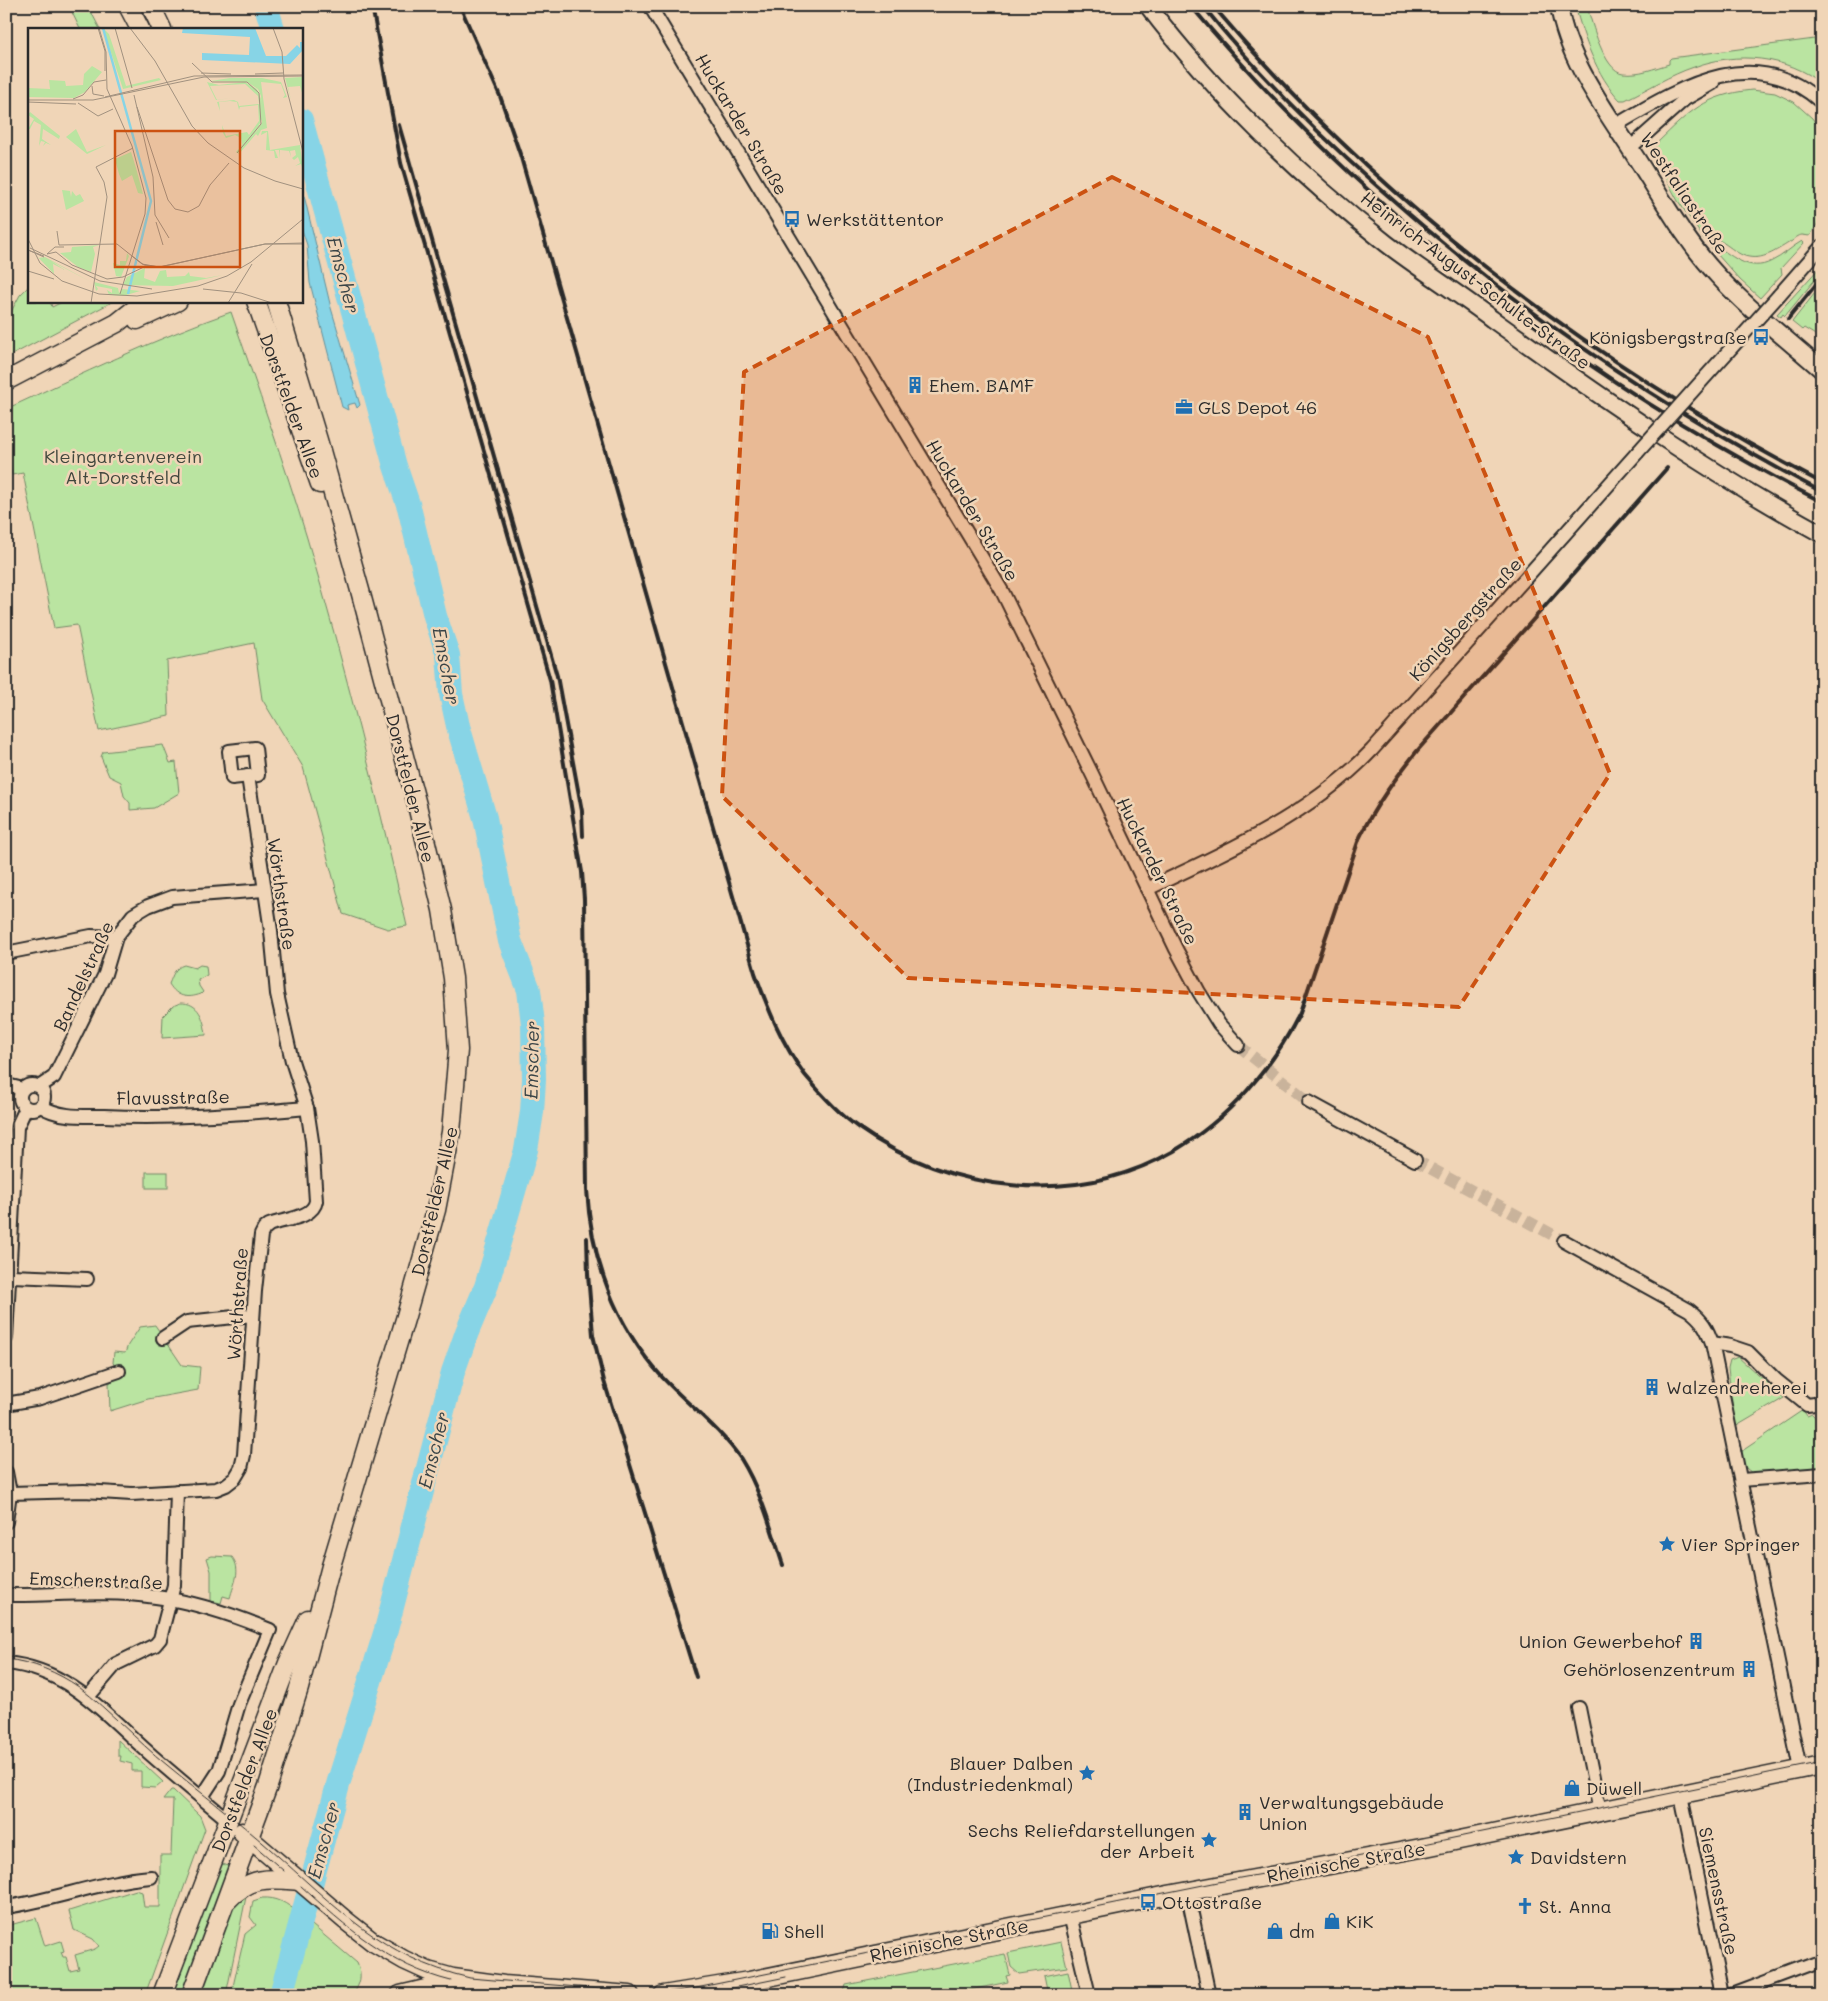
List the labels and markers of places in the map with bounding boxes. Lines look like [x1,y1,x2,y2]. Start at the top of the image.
place label: Werkstättentor [806,207,944,231]
bus stop icon: Werkstättentor [782,209,802,229]
place label: Königsbergstraße [1589,325,1747,349]
bus stop icon: Königsbergstraße [1751,327,1771,347]
place label: Ehem. BAMF [929,373,1034,397]
building icon: Ehem. BAMF [905,375,925,395]
place label: GLS Depot 46 [1198,395,1317,419]
office icon: GLS Depot 46 [1174,397,1194,417]
place label: Walzendreherei [1666,1375,1807,1399]
building icon: Walzendreherei [1642,1377,1662,1397]
place label: Vier Springer [1681,1532,1800,1556]
place icon: Vier Springer [1657,1534,1677,1554]
place label: Union Gewerbehof [1519,1629,1683,1653]
building icon: Union Gewerbehof [1686,1631,1706,1651]
place label: Gehörlosenzentrum [1563,1657,1735,1681]
building icon: Gehörlosenzentrum [1739,1659,1759,1679]
place label: Blauer Dalben (Industriedenkmal) [907,1751,1073,1796]
place icon: Blauer Dalben (Industriedenkmal) [1077,1763,1097,1783]
place label: Düwell [1586,1776,1642,1800]
shop icon: Düwell [1562,1778,1582,1798]
place label: Verwaltungsgebäude Union [1259,1790,1444,1835]
building icon: Verwaltungsgebäude Union [1235,1802,1255,1822]
place label: Sechs Reliefdarstellungen der Arbeit [968,1818,1195,1863]
place icon: Sechs Reliefdarstellungen der Arbeit [1199,1830,1219,1850]
place label: Davidstern [1530,1845,1627,1869]
place icon: Davidstern [1506,1847,1526,1867]
place label: Ottostraße [1162,1890,1262,1914]
bus stop icon: Ottostraße [1138,1892,1158,1912]
place label: St. Anna [1539,1894,1612,1918]
church icon: St. Anna [1515,1896,1535,1916]
place label: KiK [1346,1909,1373,1933]
shop icon: KiK [1322,1911,1342,1931]
place label: Shell [784,1919,824,1943]
place label: dm [1289,1919,1315,1943]
fuel station icon: Shell [760,1921,780,1941]
shop icon: dm [1265,1921,1285,1941]

